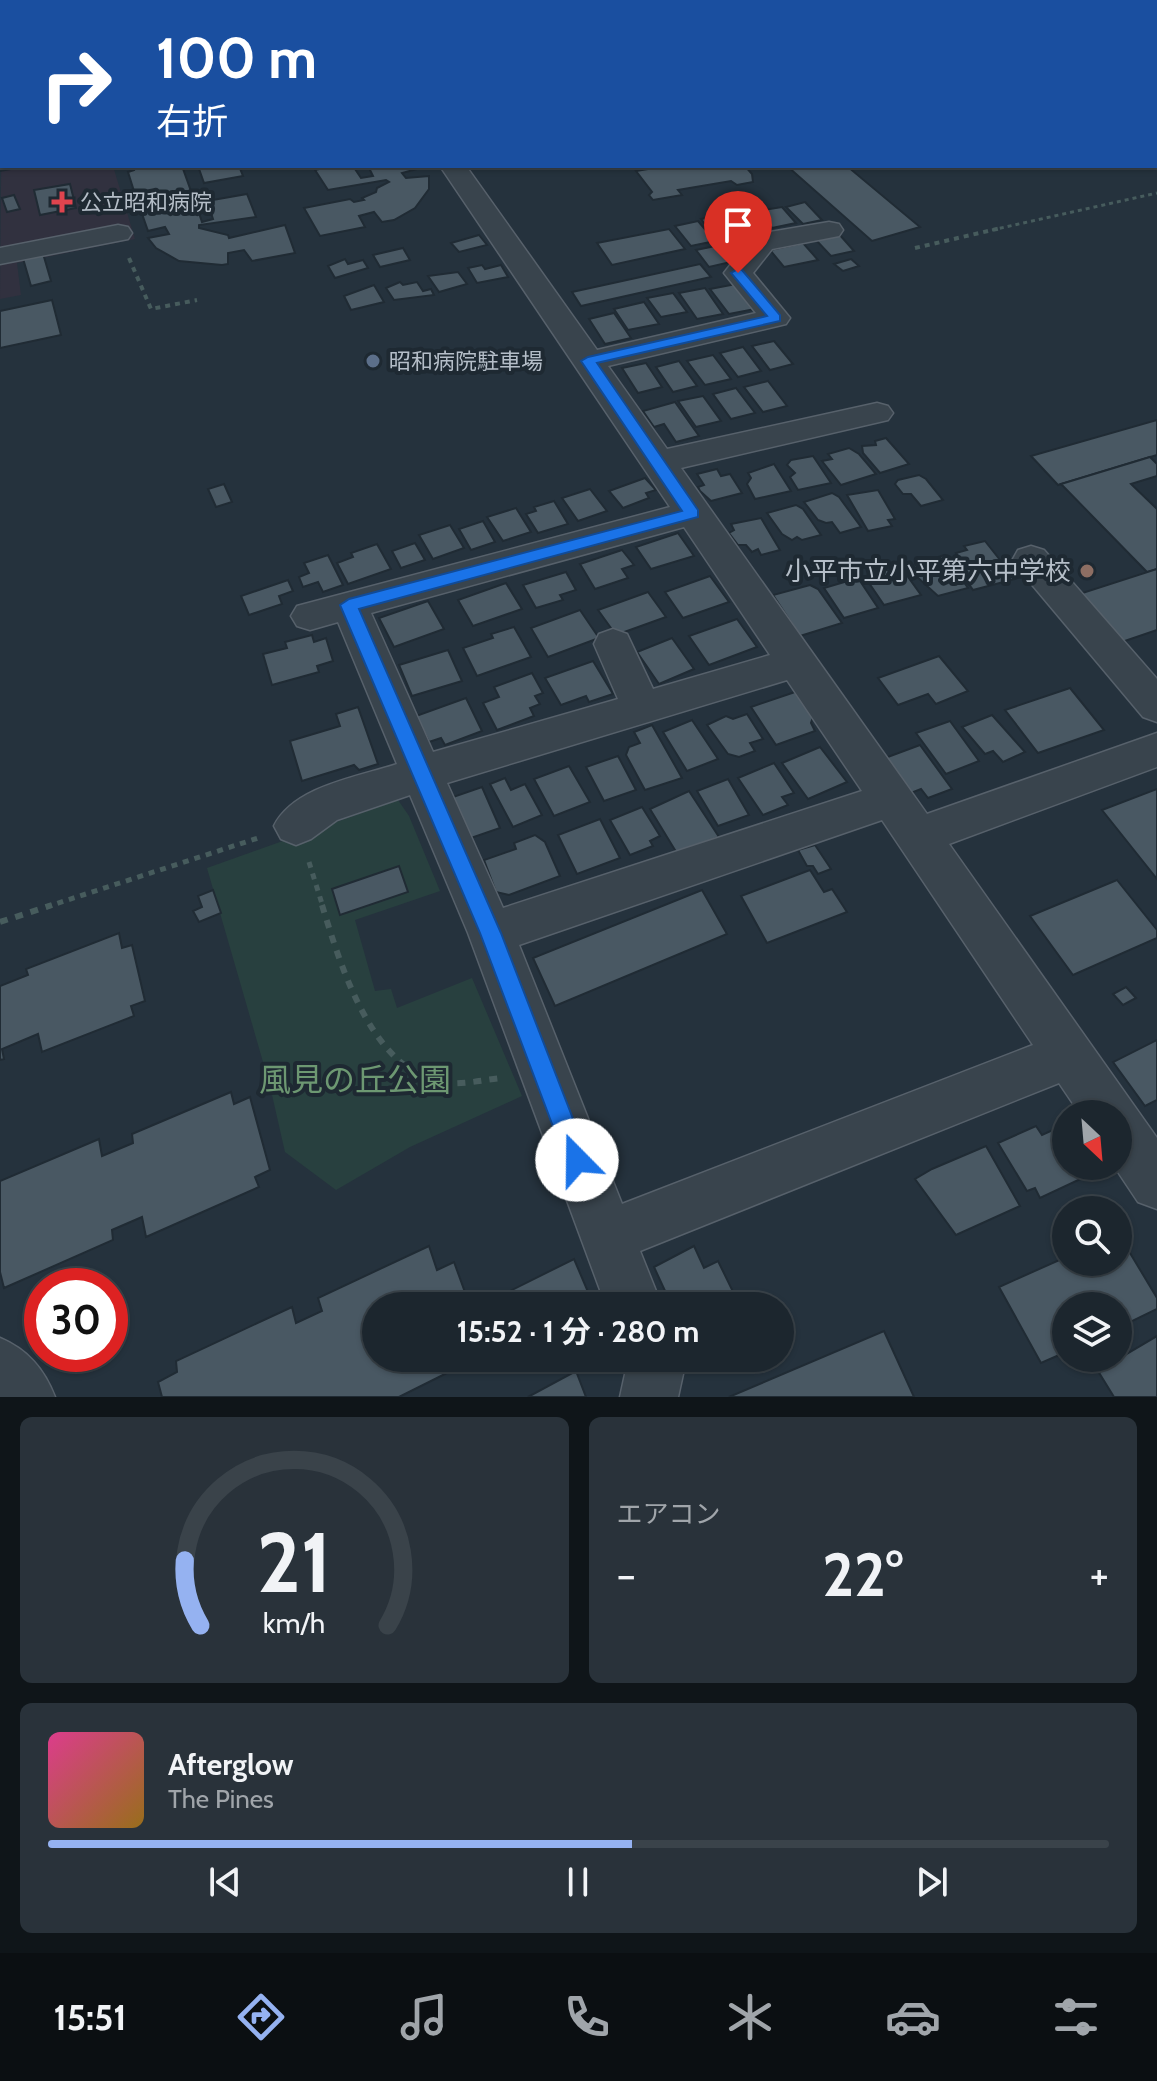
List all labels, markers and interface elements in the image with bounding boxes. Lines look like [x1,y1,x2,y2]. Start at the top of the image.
text: 100 m [156,24,317,92]
icon: right [24,32,128,136]
text: 右折 [156,99,228,143]
place label: 公立昭和病院 [80,189,212,216]
marker: 公立昭和病院 [51,191,73,213]
pin [704,191,772,273]
icon: arrive [716,203,760,247]
place label: 昭和病院駐車場 [389,348,543,375]
marker: 昭和病院駐車場 [364,352,382,370]
place label: 小平市立小平第六中学校 [785,555,1071,587]
marker: 小平市立小平第六中学校 [1078,562,1096,580]
park label: 風見の丘公園 [259,1060,451,1099]
north arrow [1052,1100,1132,1180]
map controls [1052,1100,1132,1372]
position arrow [535,1118,619,1202]
button: search [1052,1196,1132,1276]
speed limit sign: 30 [24,1268,128,1372]
button: layers [1052,1292,1132,1372]
text: 15:52 · 1 分 · 280 m [457,1313,699,1350]
text: エアコン [617,1498,721,1530]
text: 21 [257,1512,332,1613]
text: 22° [822,1538,903,1611]
text: − [617,1548,636,1601]
text: + [1090,1548,1109,1601]
text: km/h [263,1605,326,1640]
text: Afterglow [168,1746,294,1783]
text: The Pines [168,1783,274,1815]
icon: previous [203,1860,247,1904]
icon: pause [556,1860,600,1904]
icon: next [910,1860,954,1904]
icon: directions [233,1989,289,2045]
icon: music [396,1989,452,2045]
icon: phone [559,1989,615,2045]
icon: climate [722,1989,778,2045]
icon: car [885,1989,941,2045]
icon: filters [1048,1989,1104,2045]
text: 15:51 [53,1995,127,2039]

